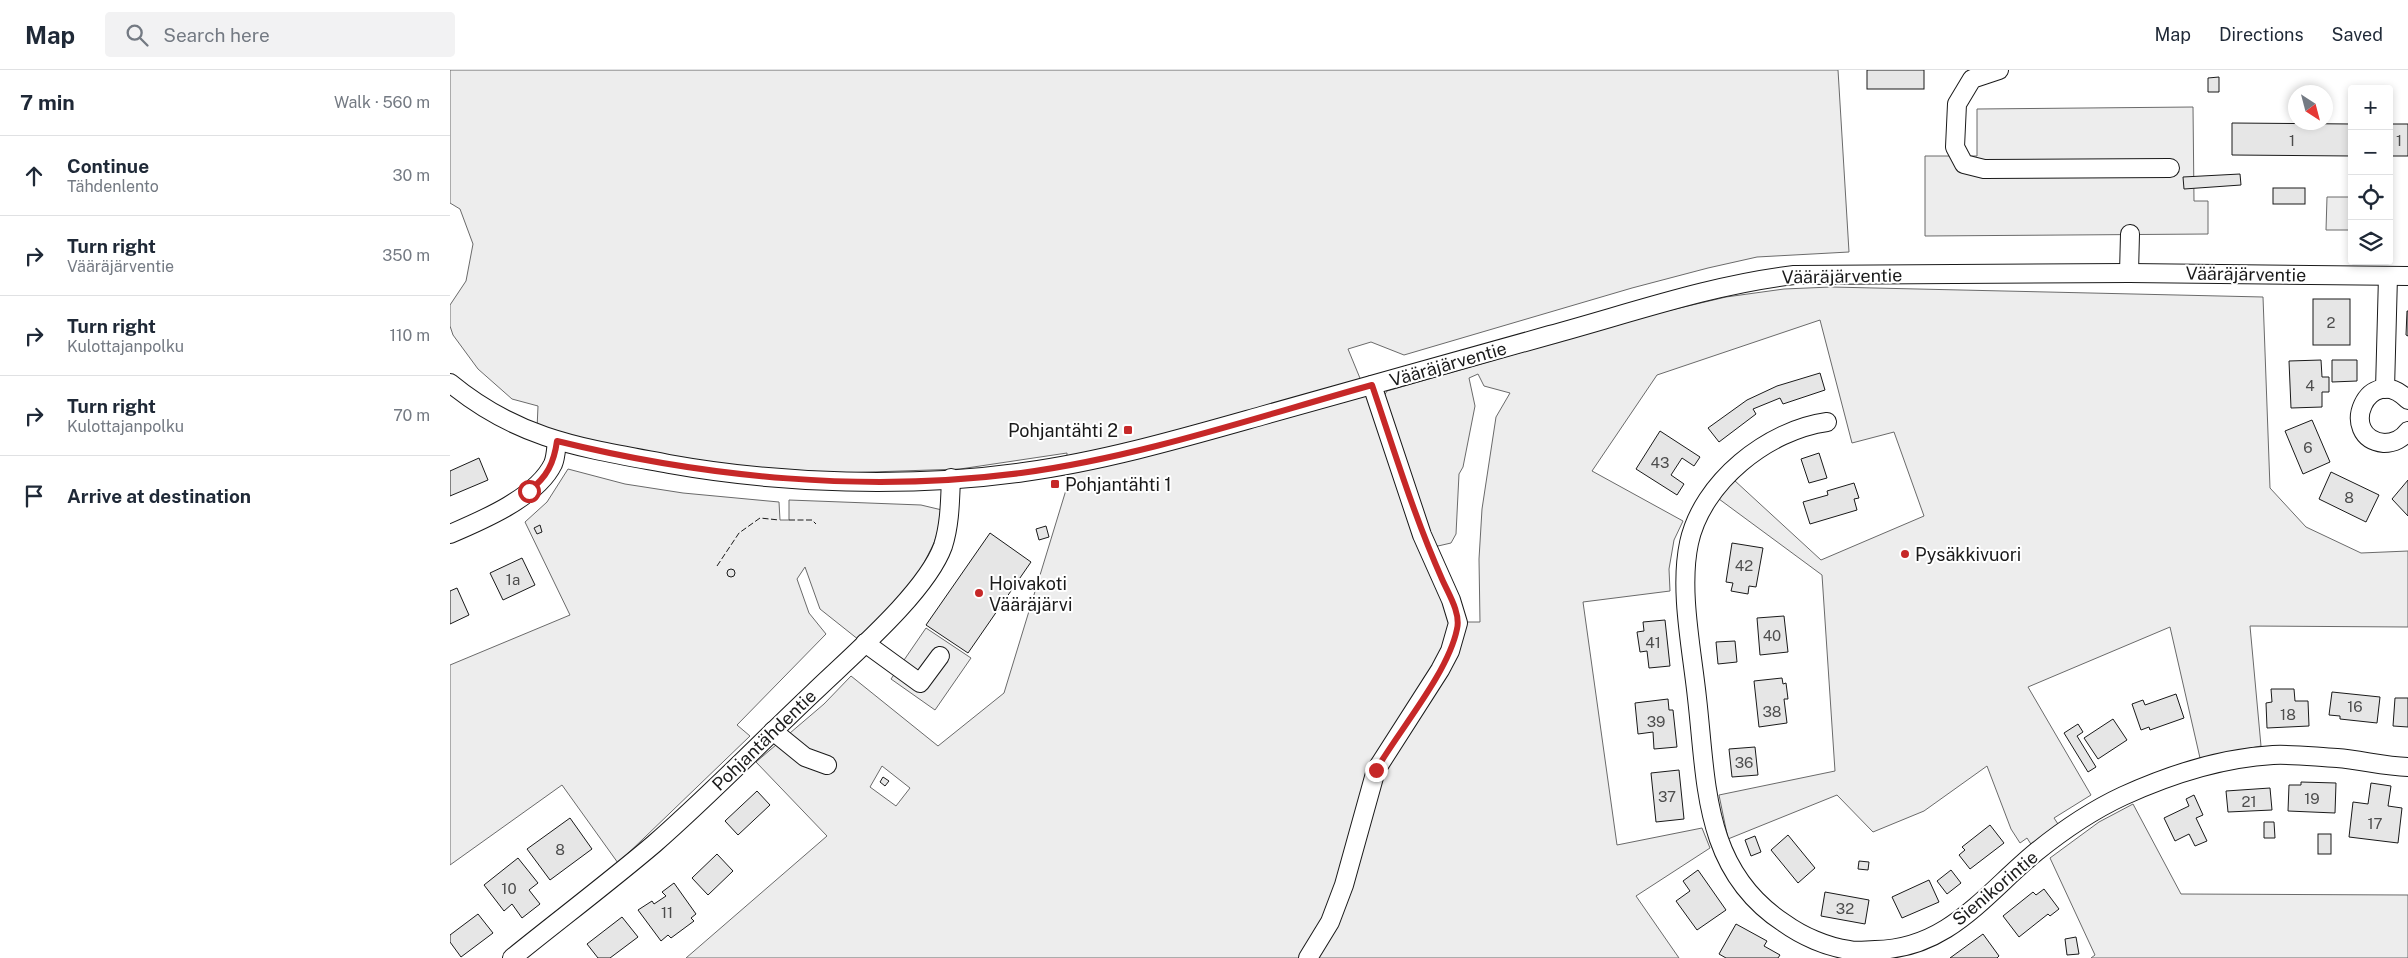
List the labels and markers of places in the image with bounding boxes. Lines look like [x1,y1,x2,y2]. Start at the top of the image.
place label: Pohjantähti 2 [1008,420,1118,441]
marker: Pohjantähti 2 [1122,424,1134,436]
place label: Pohjantähti 1 [1065,474,1172,495]
marker: Pohjantähti 1 [1049,478,1061,490]
place label: Pysäkkivuori [1915,544,2021,565]
marker: Pysäkkivuori [1899,548,1911,560]
place label: Hoivakoti Vääräjärvi [989,573,1072,615]
marker: Hoivakoti Vääräjärvi [973,587,985,599]

